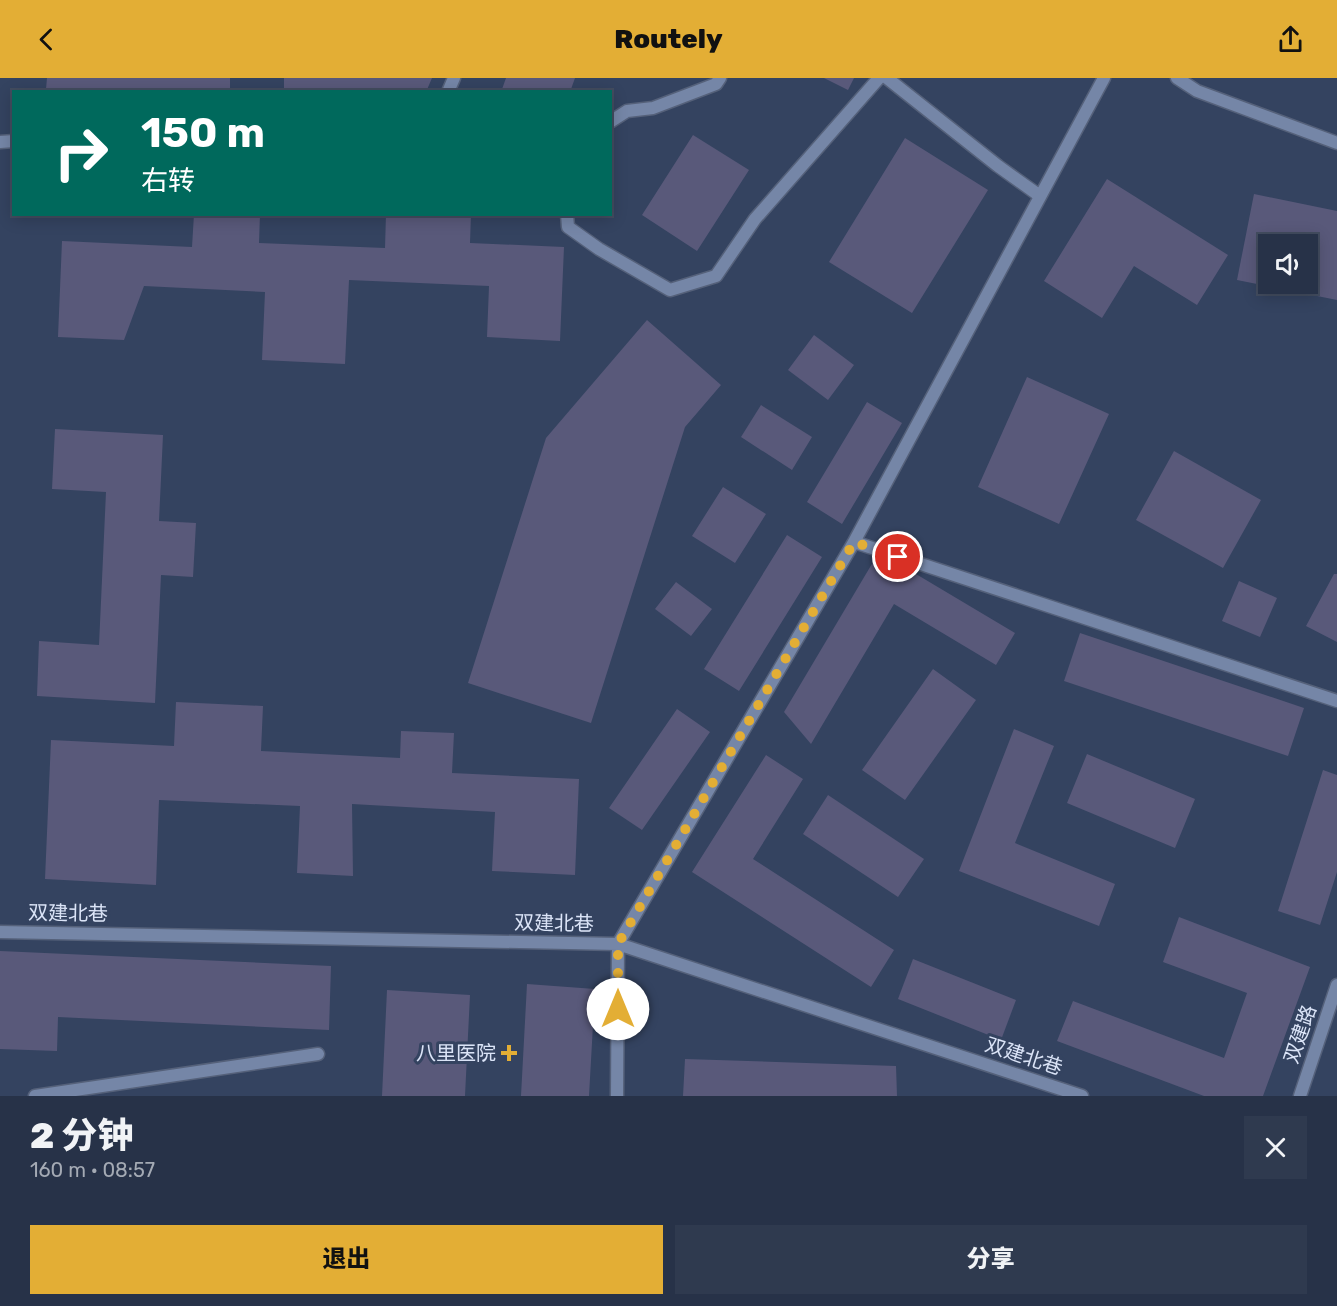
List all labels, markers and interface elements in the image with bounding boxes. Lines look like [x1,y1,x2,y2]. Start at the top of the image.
icon: back [30,23,63,56]
text: Routely [614,23,723,55]
icon: share [1274,23,1307,56]
text: 150 m [141,108,265,158]
icon: right [42,114,120,192]
text: 右转 [141,165,195,197]
map controls [1258,234,1318,294]
button: sound [1258,234,1318,294]
pin [872,531,923,582]
icon: arrive [881,540,914,573]
street label: 双建北巷 [28,900,108,926]
street label: 双建北巷 [514,910,594,936]
position arrow [586,977,650,1041]
street label: 双建路 [1279,1002,1321,1066]
street label: 双建北巷 [982,1032,1066,1080]
place label: 八里医院 [416,1041,496,1065]
marker: 八里医院 [500,1044,518,1062]
text: 2 分钟 [30,1114,134,1157]
button: close [1244,1116,1307,1179]
text: 160 m · 08:57 [30,1158,155,1182]
button: 退出 [30,1225,663,1294]
button: 分享 [675,1225,1307,1294]

